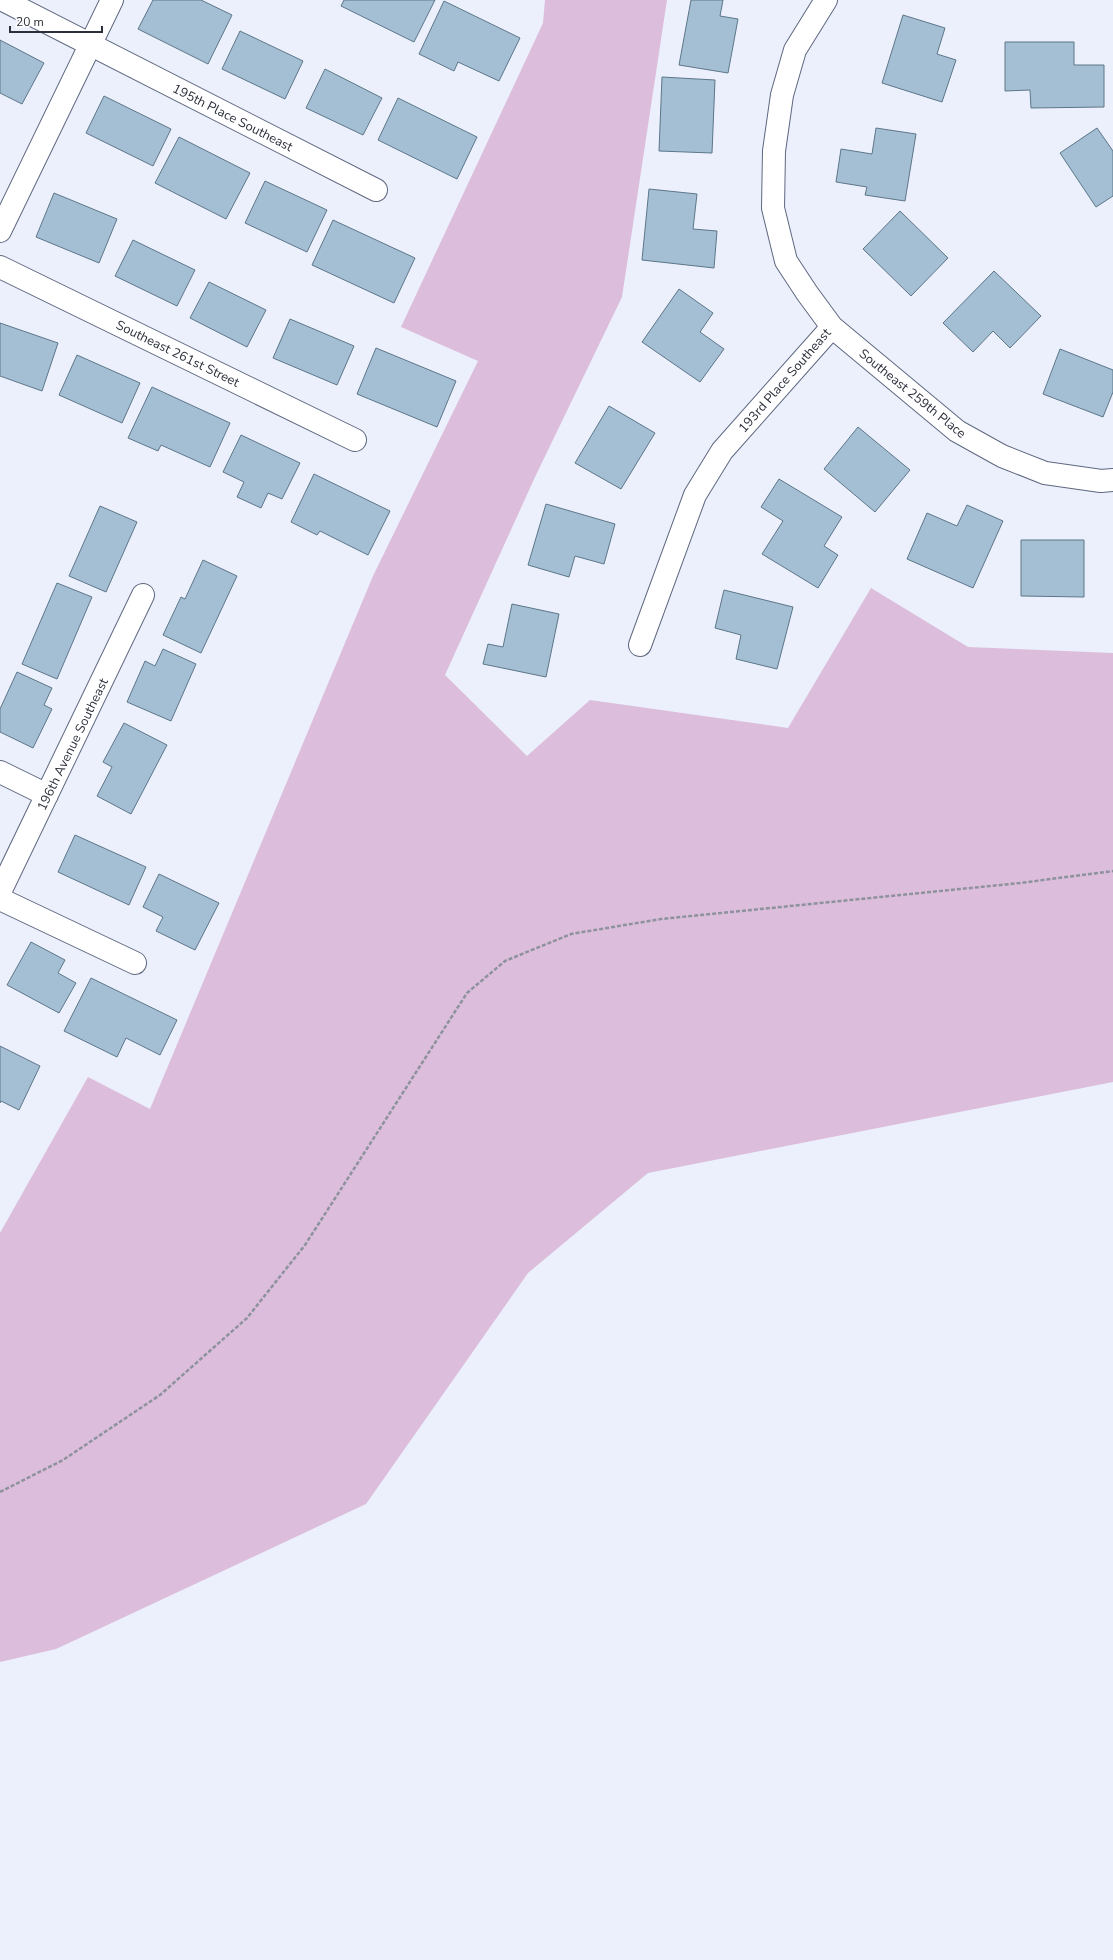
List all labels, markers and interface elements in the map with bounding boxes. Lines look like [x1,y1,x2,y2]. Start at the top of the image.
scale bar [10,8,102,34]
text: 20 m [16,14,44,30]
street label: 195th Place Southeast [169,80,296,156]
street label: Southeast 261st Street [113,316,243,392]
street label: 193rd Place Southeast [734,324,835,437]
street label: Southeast 259th Place [855,345,970,443]
street label: 196th Avenue Southeast [33,675,113,814]

